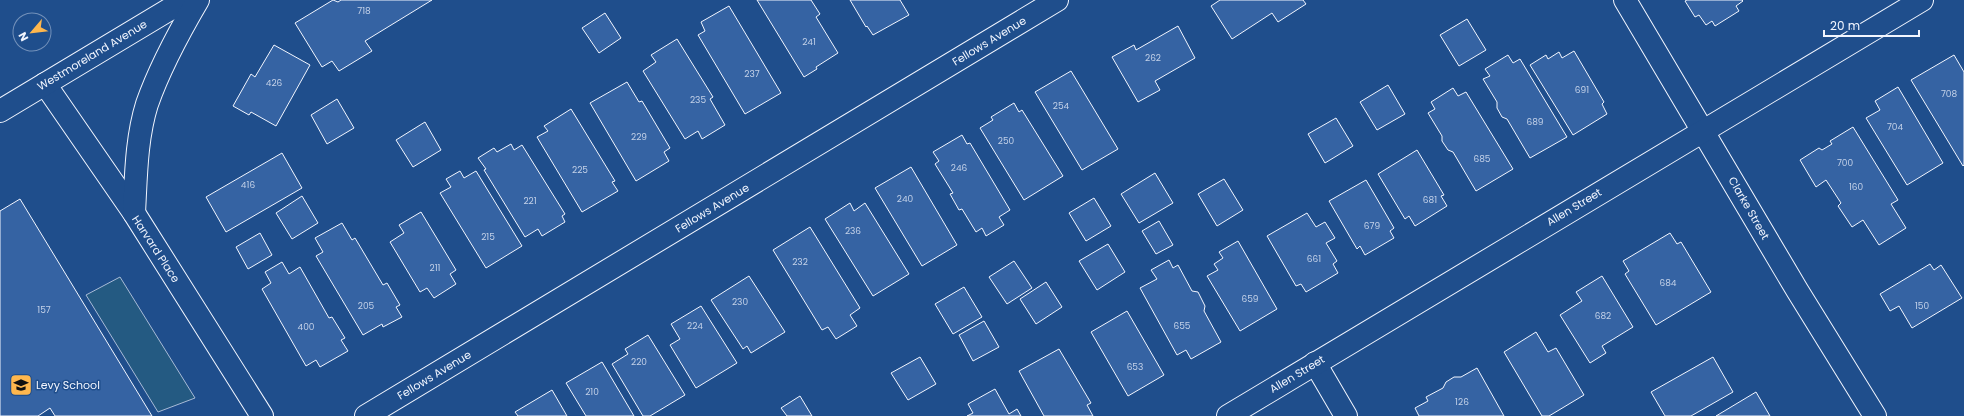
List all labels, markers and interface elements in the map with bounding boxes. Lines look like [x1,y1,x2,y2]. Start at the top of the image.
house number: 718 [357,5,371,17]
north arrow [12,12,52,52]
street label: Fellows Avenue [949,12,1029,69]
scale bar [1824,12,1919,38]
street label: Westmoreland Avenue [34,16,150,94]
text: 20 m [1830,17,1860,34]
text: N [14,29,32,44]
house number: 241 [802,36,816,48]
house number: 262 [1145,52,1161,64]
house number: 237 [744,68,760,80]
house number: 426 [266,77,283,89]
house number: 691 [1575,84,1589,96]
house number: 708 [1941,88,1957,100]
house number: 235 [690,94,706,106]
house number: 254 [1053,100,1070,112]
house number: 689 [1526,116,1544,128]
house number: 704 [1887,121,1903,133]
house number: 229 [631,131,647,143]
house number: 250 [998,135,1015,147]
house number: 685 [1473,153,1491,165]
house number: 700 [1837,157,1853,169]
house number: 246 [951,162,968,174]
house number: 225 [572,164,588,176]
street label: Clarke Street [1724,174,1774,242]
house number: 416 [241,179,255,191]
street label: Fellows Avenue [672,179,752,236]
house number: 160 [1849,181,1863,193]
street label: Allen Street [1543,184,1605,230]
house number: 240 [897,193,914,205]
house number: 681 [1423,194,1437,206]
house number: 221 [523,195,537,207]
street label: Harvard Place [128,212,184,286]
house number: 679 [1364,220,1380,232]
house number: 236 [845,225,861,237]
house number: 215 [481,231,495,243]
house number: 661 [1307,253,1321,265]
house number: 232 [792,256,808,268]
house number: 211 [430,262,441,274]
house number: 684 [1659,277,1677,289]
house number: 659 [1241,293,1259,305]
house number: 230 [732,296,748,308]
house number: 205 [358,300,375,312]
house number: 150 [1915,300,1929,312]
house number: 157 [37,304,51,316]
house number: 682 [1595,310,1611,322]
house number: 224 [687,320,703,332]
house number: 655 [1173,320,1191,332]
house number: 400 [298,321,315,333]
street label: Fellows Avenue [394,346,474,403]
street label: Allen Street [1266,351,1328,397]
house number: 220 [631,356,647,368]
house number: 653 [1127,361,1143,373]
school or university icon: Levy School [8,372,34,398]
place label: Levy School [36,377,100,393]
house number: 210 [585,386,599,398]
house number: 126 [1455,396,1469,408]

